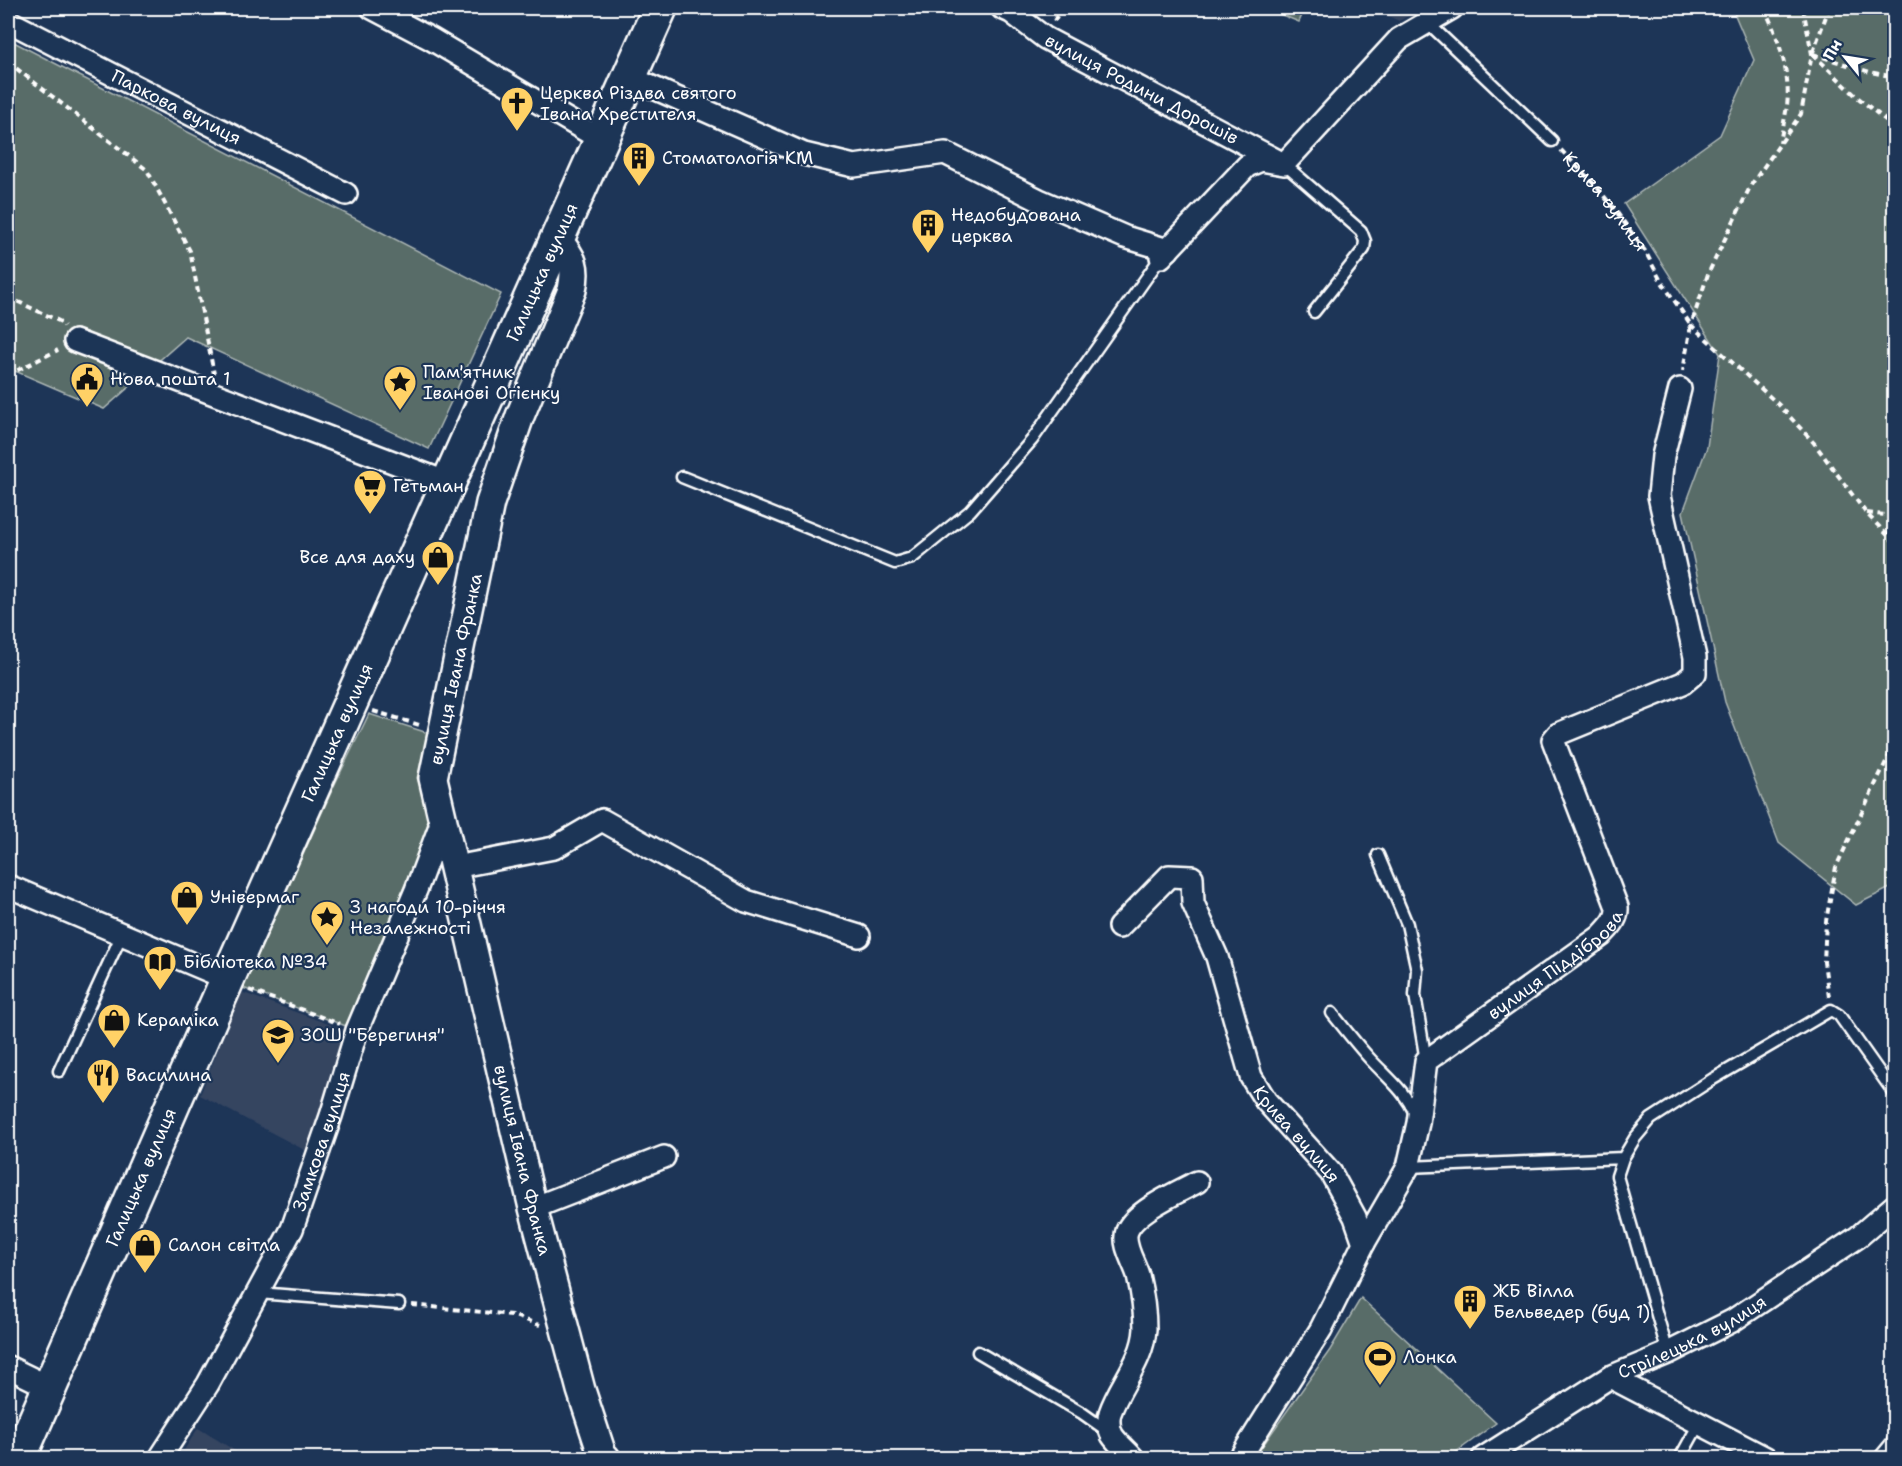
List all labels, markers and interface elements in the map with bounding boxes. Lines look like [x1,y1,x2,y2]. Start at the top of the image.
north arrow [1815,27,1875,87]
street label: вулиця Родини Дорошів [1041,28,1243,150]
text: Пн [1818,35,1847,64]
street label: Паркова вулиця [107,64,245,150]
place label: Церква Різдва святого Івана Хрестителя [540,81,737,126]
church icon: Церква Різдва святого Івана Хрестителя [499,85,535,132]
building icon: Стоматологія KM [621,140,657,187]
place label: Стоматологія KM [662,146,813,170]
street label: Крива вулиця [1557,147,1653,256]
street label: Галицька вулиця [501,199,584,345]
place label: Недобудована церква [951,203,1081,248]
building icon: Недобудована церква [910,207,946,254]
place label: Пам'ятник Іванові Огієнку [423,360,560,405]
public building icon: Нова пошта 1 [69,361,105,408]
place icon: Пам'ятник Іванові Огієнку [382,364,418,411]
place label: Нова пошта 1 [110,367,231,391]
supermarket icon: Гетьман [352,468,388,515]
place label: Гетьман [393,474,464,498]
shop icon: Все для даху [420,539,456,586]
place label: Все для даху [300,545,415,569]
street label: вулиця Івана Франка [424,571,488,767]
street label: Галицька вулиця [296,660,379,806]
shop icon: Універмаг [169,879,205,926]
place label: Універмаг [210,885,299,909]
place label: З нагоди 10-річчя Незалежності [350,895,506,940]
place icon: З нагоди 10-річчя Незалежності [309,899,345,946]
street label: вулиця Піддіброва [1483,907,1629,1025]
library icon: Бібліотека №34 [142,944,178,991]
place label: Бібліотека №34 [183,950,327,974]
shop icon: Кераміка [96,1002,132,1049]
place label: Кераміка [137,1008,219,1032]
school or university icon: ЗОШ "Берегиня" [260,1017,296,1064]
place label: ЗОШ "Берегиня" [301,1023,445,1047]
restaurant icon: Василина [85,1057,121,1104]
place label: Василина [126,1063,211,1087]
street label: вулиця Івана Франка [488,1063,557,1258]
street label: Замкова вулиця [287,1069,356,1214]
street label: Крива вулиця [1247,1081,1346,1187]
street label: Галицька вулиця [100,1104,182,1251]
shop icon: Салон світла [127,1227,163,1274]
place label: Салон світла [168,1233,280,1257]
place label: ЖБ Вілла Бельведер (буд 1) [1493,1279,1650,1324]
building icon: ЖБ Вілла Бельведер (буд 1) [1452,1283,1488,1330]
street label: Стрілецька вулиця [1614,1289,1771,1384]
sports icon: Лонка [1362,1339,1398,1386]
place label: Лонка [1403,1345,1457,1369]

